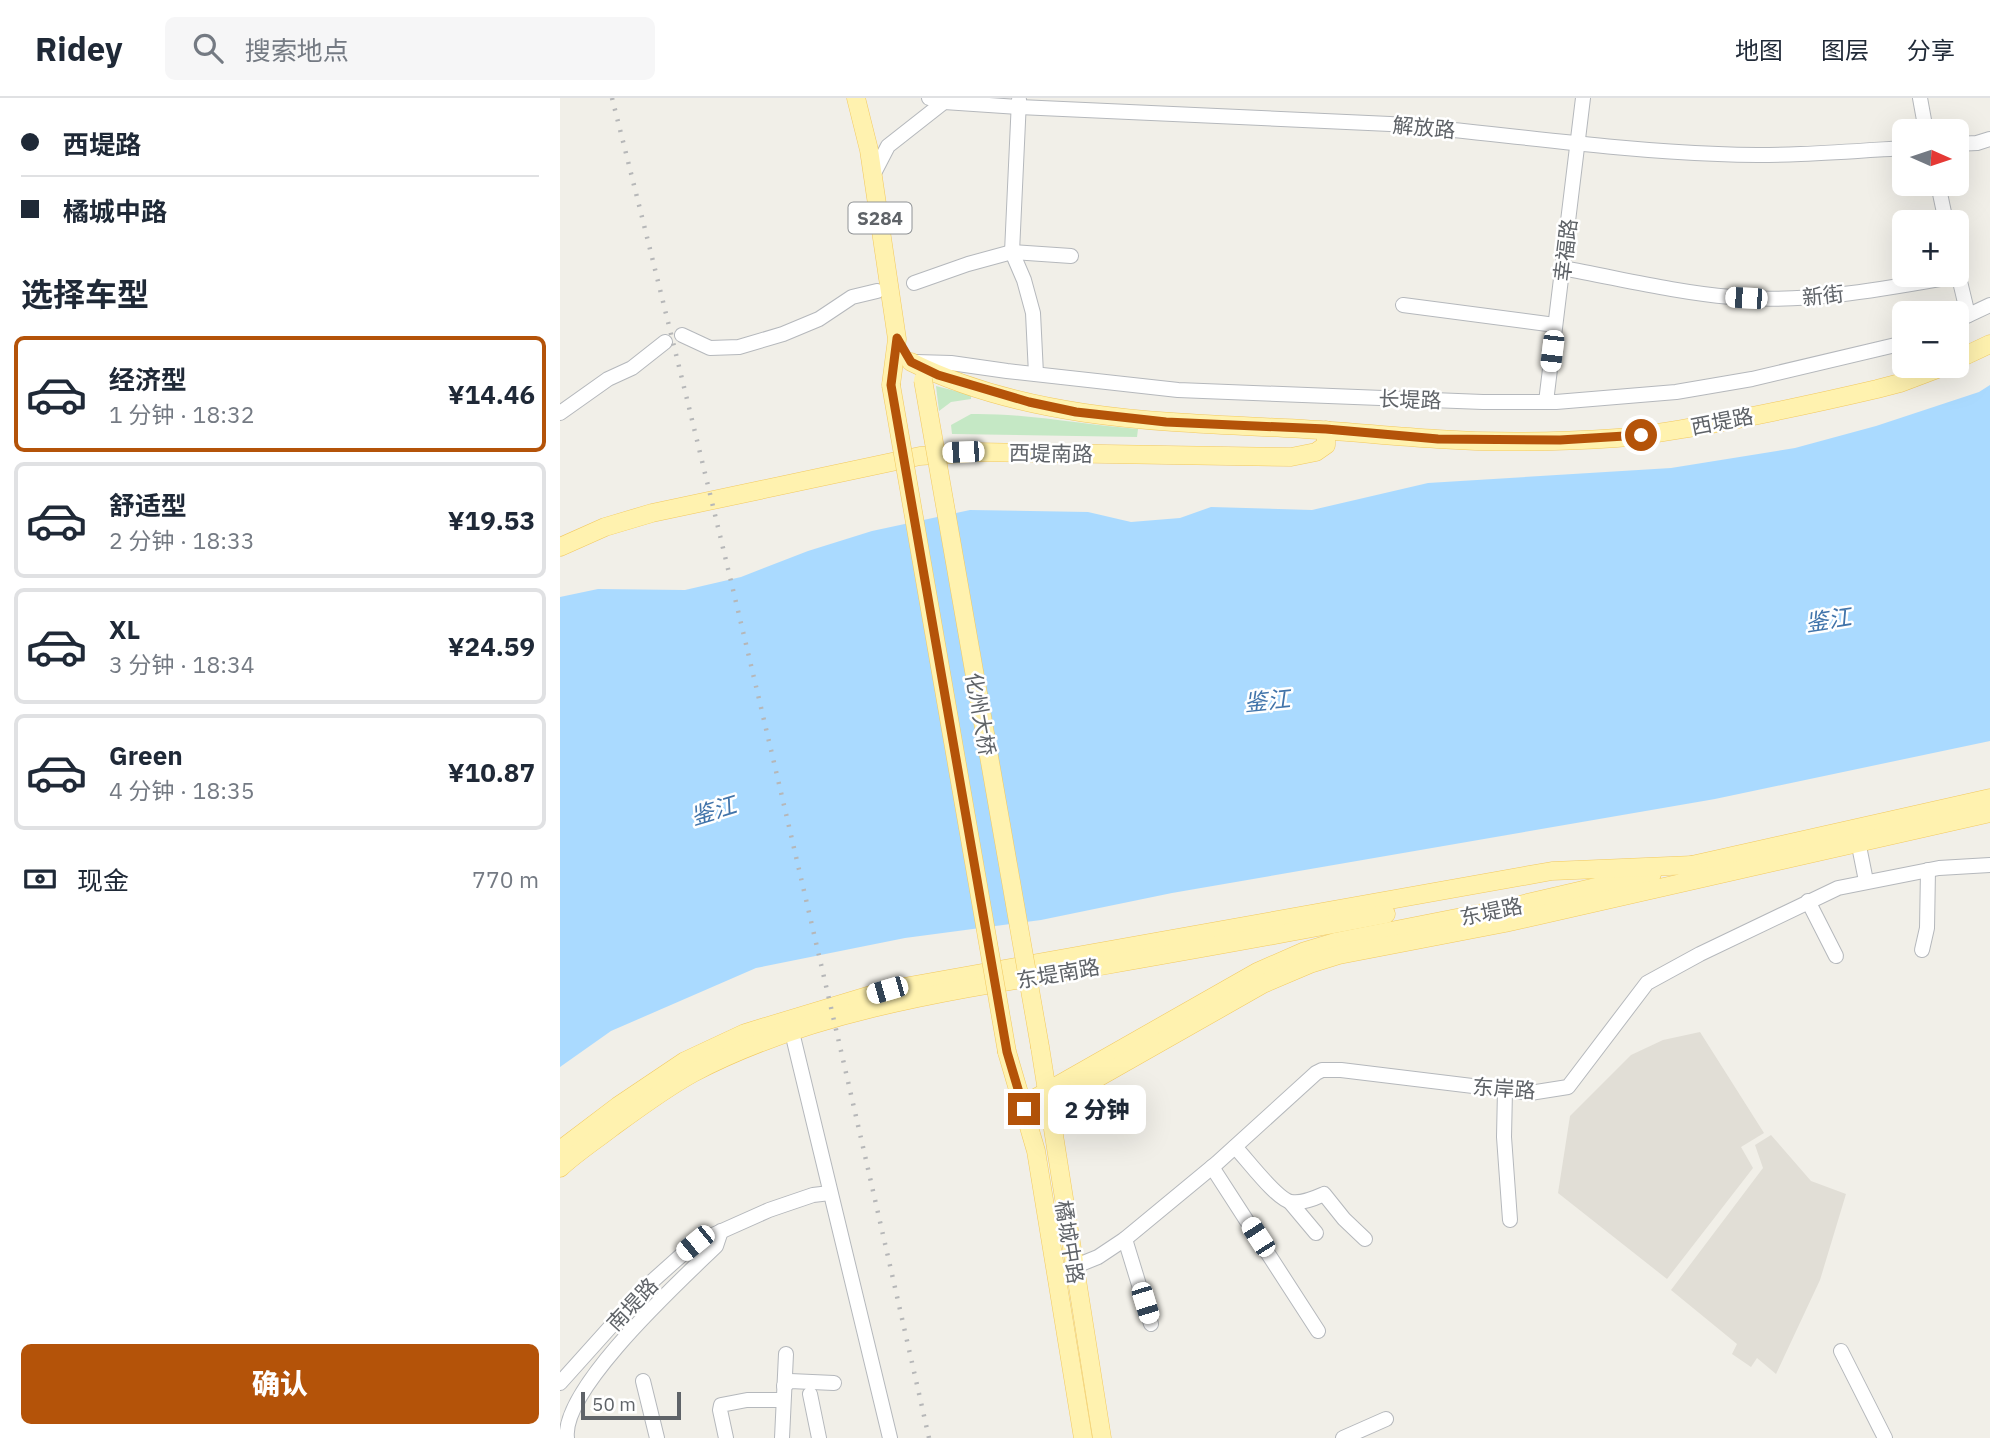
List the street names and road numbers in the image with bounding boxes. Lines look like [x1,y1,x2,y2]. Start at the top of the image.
street label: 解放路 [1391,110,1457,144]
road number: S284 [848,202,912,234]
street label: 幸福路 [1547,217,1583,283]
street label: 新街 [1801,279,1845,311]
street label: 长堤路 [1378,384,1442,414]
street label: 西堤路 [1688,401,1756,441]
street label: 西堤南路 [1009,438,1093,468]
street label: 化州大桥 [960,670,1002,758]
street label: 东堤路 [1457,891,1525,931]
street label: 东堤南路 [1014,952,1102,994]
street label: 东岸路 [1472,1072,1536,1104]
street label: 橘城中路 [1050,1198,1090,1286]
street label: 南堤路 [600,1271,664,1337]

